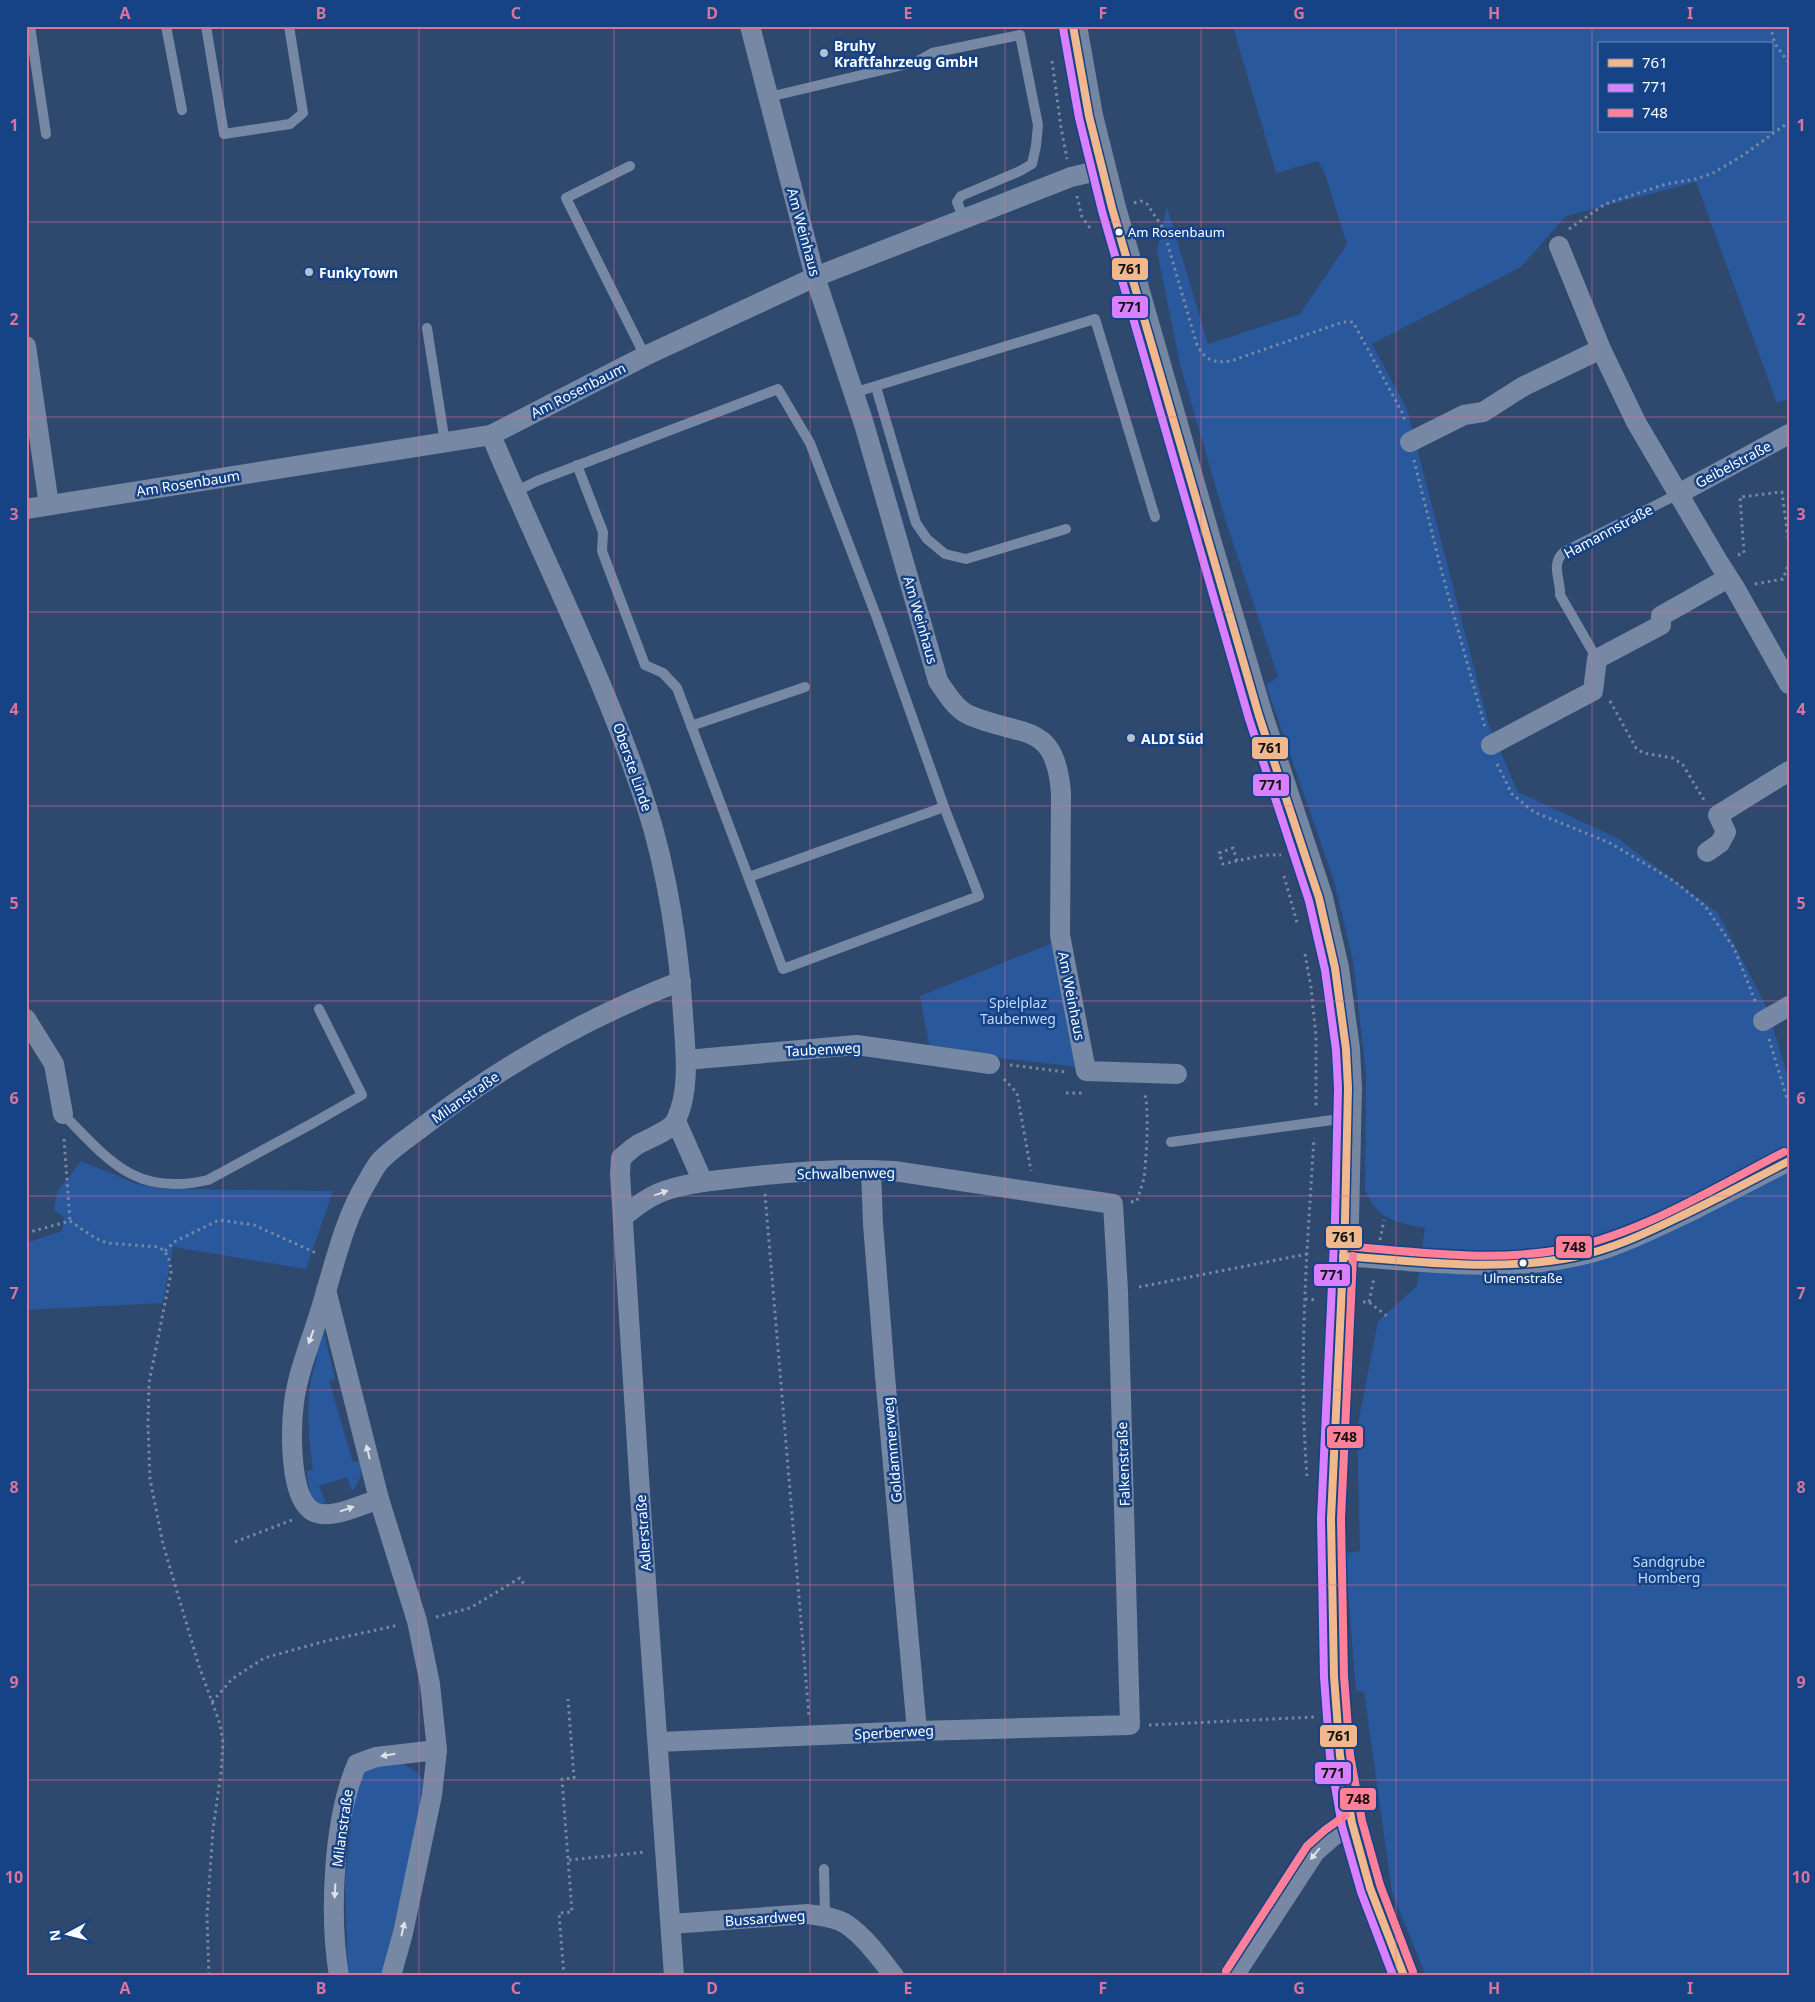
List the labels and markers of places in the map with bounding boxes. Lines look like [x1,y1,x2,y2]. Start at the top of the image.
place label: Bruhy Kraftfahrzeug GmbH [834,36,979,71]
marker: Bruhy Kraftfahrzeug GmbH [818,47,830,59]
place label: Am Rosenbaum [1128,223,1225,241]
marker: Am Rosenbaum [1114,227,1124,237]
place label: FunkyTown [319,263,398,282]
marker: FunkyTown [303,266,315,278]
place label: ALDI Süd [1141,729,1204,748]
marker: ALDI Süd [1125,732,1137,744]
marker: Ulmenstraße [1518,1258,1528,1268]
place label: Ulmenstraße [1483,1269,1563,1287]

